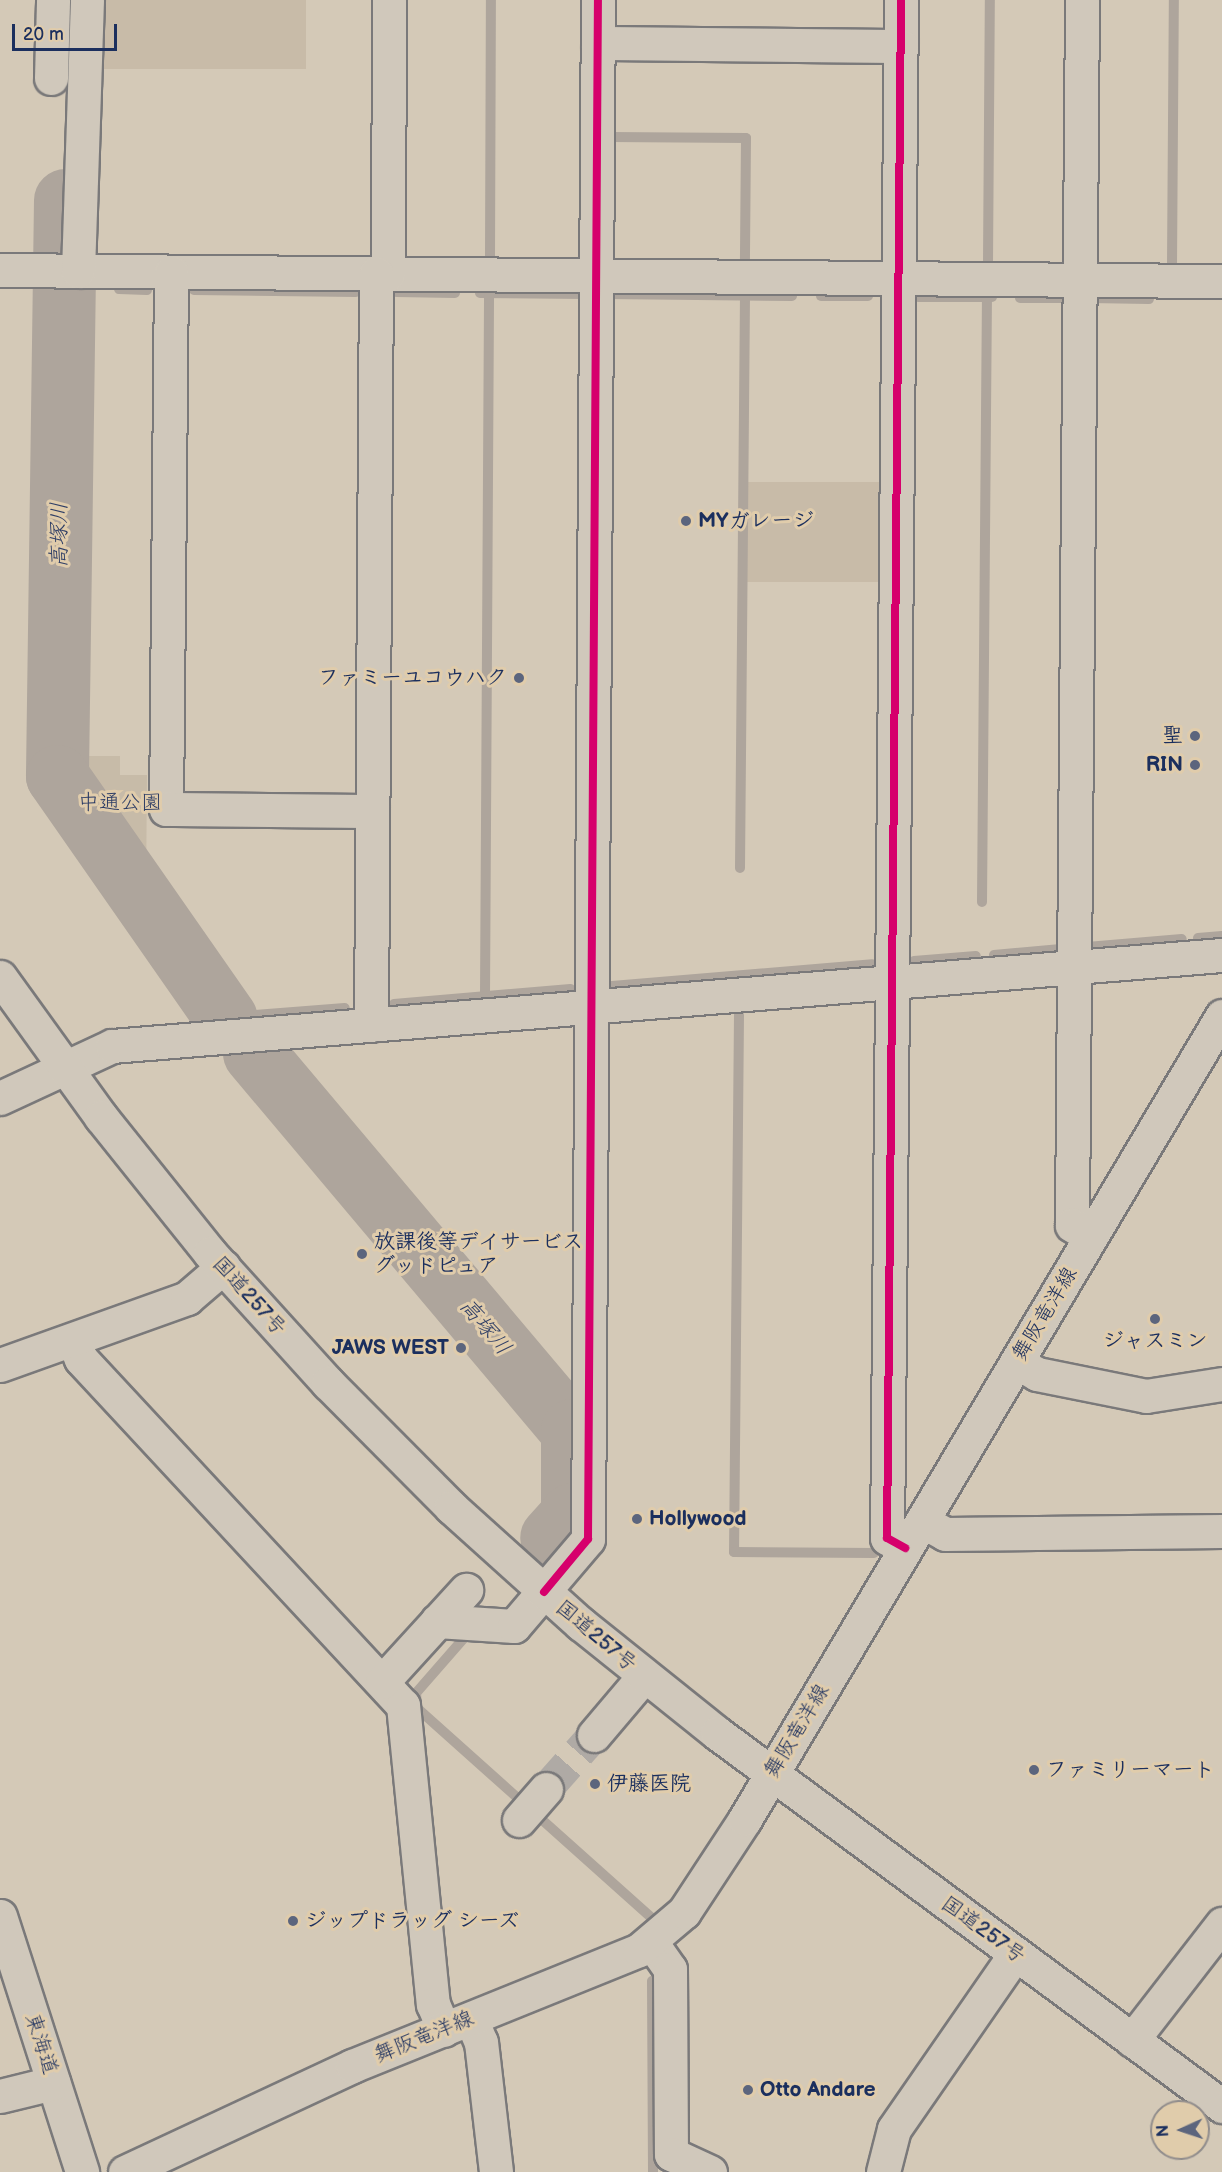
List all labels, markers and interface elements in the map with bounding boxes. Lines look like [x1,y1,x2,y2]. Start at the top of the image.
scale bar [15,12,120,50]
text: 20 m [23,24,64,45]
water label: 高塚川 [47,502,73,568]
place label: MYガレージ [698,508,813,534]
marker: MYガレージ [679,514,693,528]
place label: ファミーユコウハク [318,665,507,691]
marker: ファミーユコウハク [512,671,526,685]
place label: 聖 [1162,723,1183,749]
marker: 聖 [1188,729,1202,743]
place label: RIN [1146,752,1183,778]
marker: RIN [1188,758,1202,772]
park label: 中通公園 [78,790,162,816]
place label: 放課後等デイサービス グッドピュア [374,1229,584,1279]
marker: 放課後等デイサービス グッドピュア [355,1247,369,1261]
street label: 国道257号 [207,1251,291,1341]
street label: 舞阪竜洋線 [1007,1263,1083,1365]
water label: 高塚川 [454,1293,516,1361]
marker: ジャスミン [1148,1312,1162,1326]
place label: ジャスミン [1103,1328,1207,1354]
place label: JAWS WEST [332,1335,449,1361]
marker: JAWS WEST [454,1341,468,1355]
place label: Hollywood [649,1506,747,1532]
marker: Hollywood [630,1512,644,1526]
street label: 国道257号 [550,1595,642,1677]
street label: 舞阪竜洋線 [759,1680,835,1782]
place label: ファミリーマート [1046,1757,1214,1783]
marker: ファミリーマート [1027,1763,1041,1777]
place label: 伊藤医院 [607,1771,691,1797]
marker: 伊藤医院 [588,1777,602,1791]
street label: 国道257号 [936,1891,1030,1969]
place label: ジップドラッグ シーズ [305,1908,521,1934]
marker: ジップドラッグ シーズ [286,1914,300,1928]
street label: 舞阪竜洋線 [371,2006,477,2068]
street label: 東海道 [19,2010,63,2078]
place label: Otto Andare [760,2077,876,2103]
marker: Otto Andare [741,2083,755,2097]
north arrow [1150,2100,1210,2160]
text: N [1154,2124,1173,2137]

